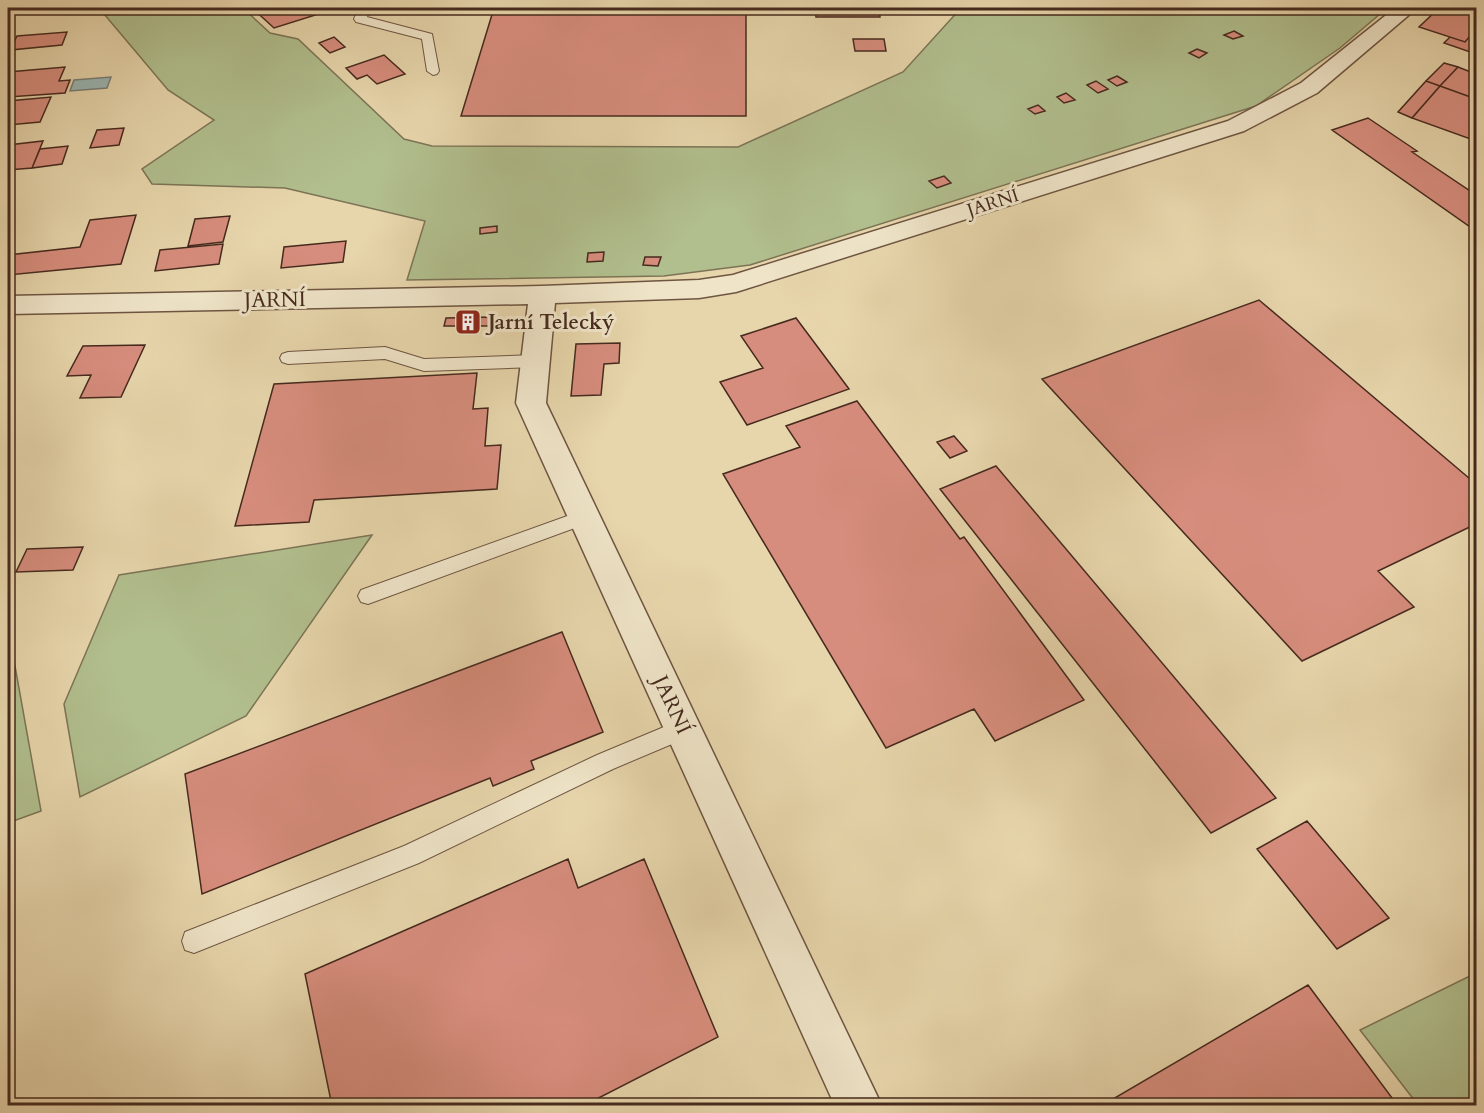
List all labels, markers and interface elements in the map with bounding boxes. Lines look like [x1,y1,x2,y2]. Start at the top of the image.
street label: JARNÍ [961,183,1022,224]
street label: JARNÍ [241,285,306,315]
building icon: Jarní Telecký [453,307,483,337]
place label: Jarní Telecký [485,308,614,337]
street label: JARNÍ [645,668,698,739]

